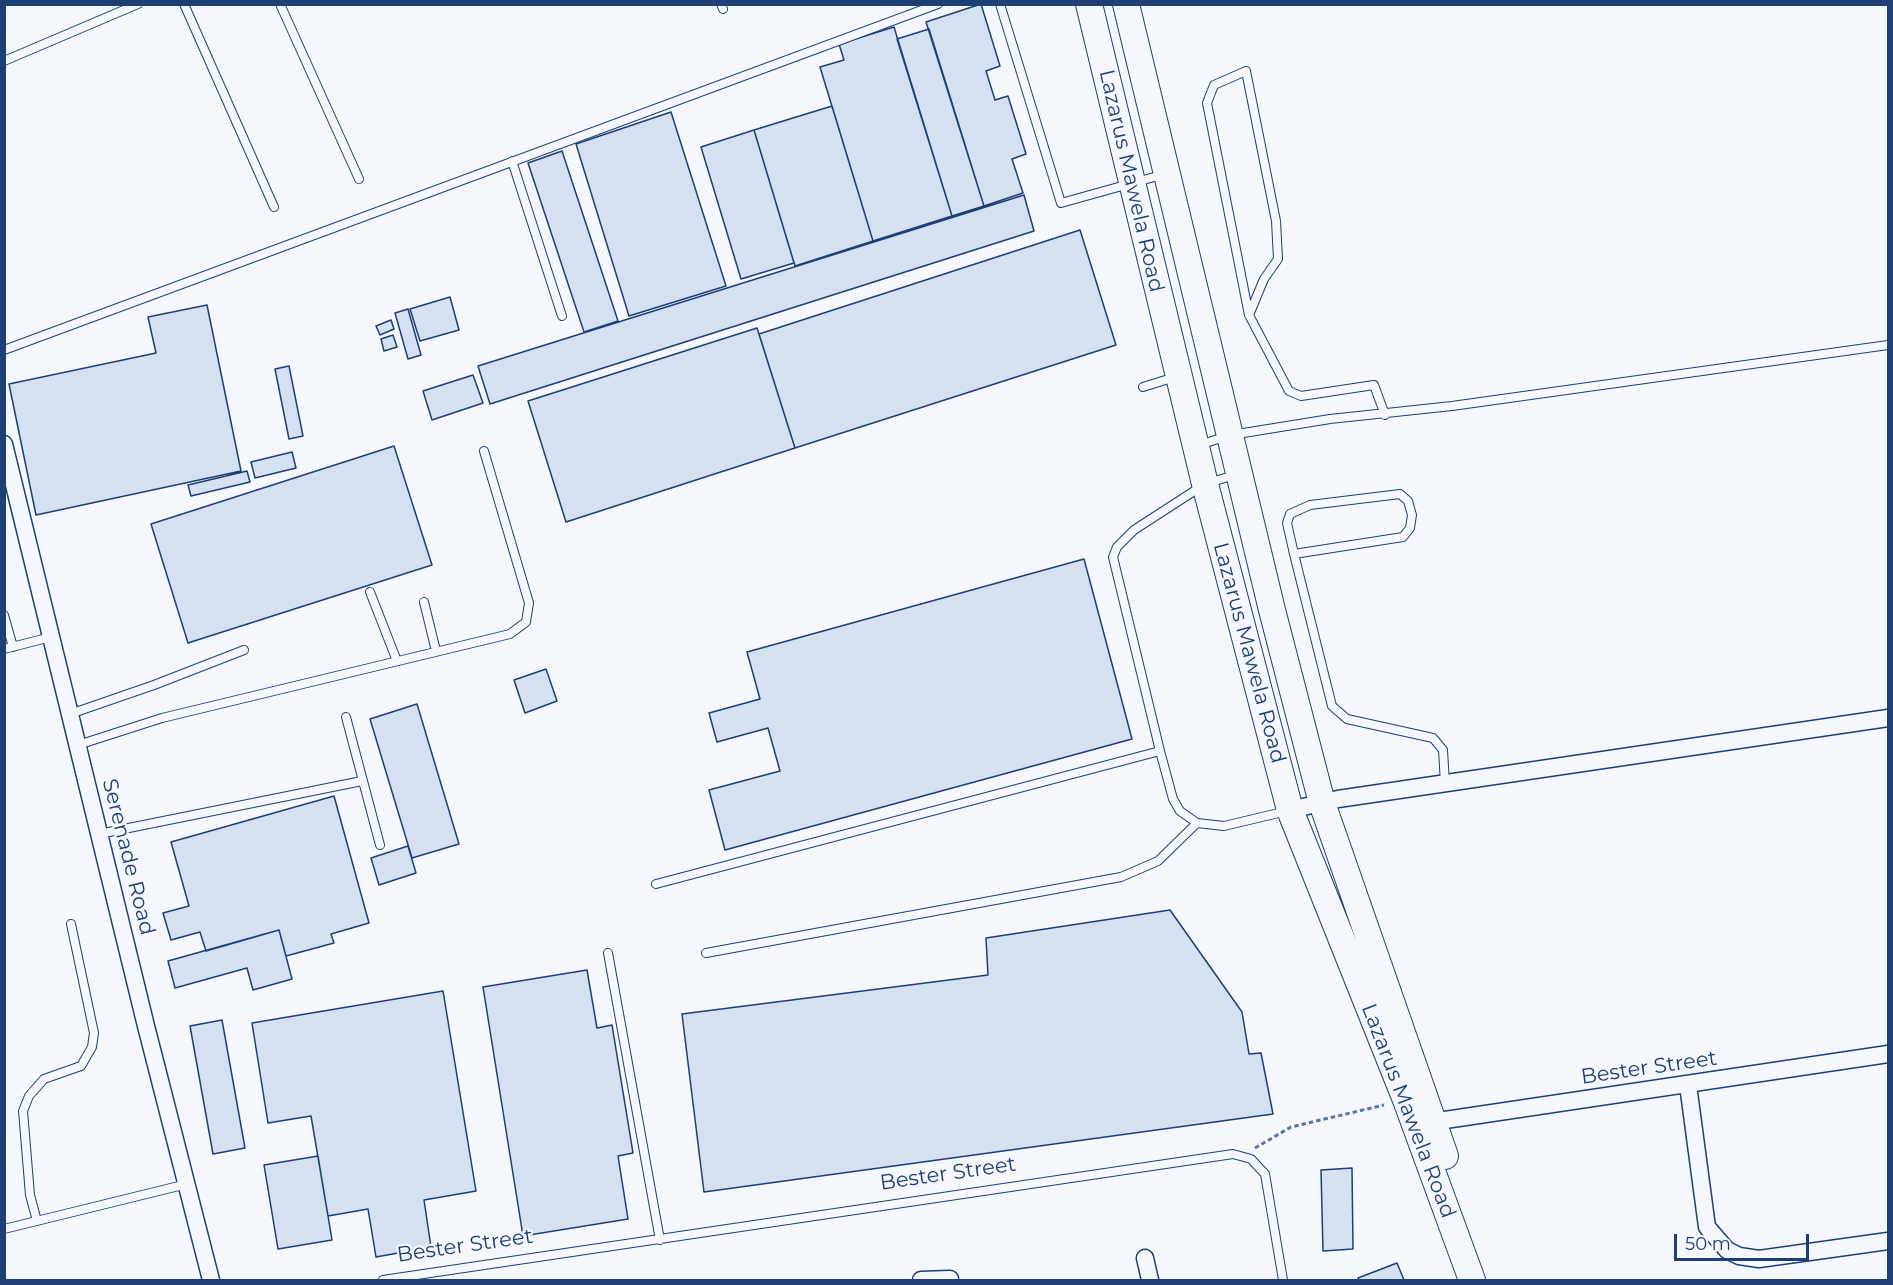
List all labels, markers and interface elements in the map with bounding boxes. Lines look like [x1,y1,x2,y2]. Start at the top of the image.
street label: Lazarus Mawela Road [1093,67,1169,295]
street label: Lazarus Mawela Road [1207,540,1291,766]
street label: Serenade Road [96,776,160,938]
street label: Lazarus Mawela Road [1355,1000,1461,1222]
street label: Bester Street [1579,1046,1719,1090]
street label: Bester Street [878,1152,1018,1196]
scale bar [1677,1222,1812,1260]
street label: Bester Street [395,1224,535,1268]
text: 50 m [1685,1233,1731,1255]

